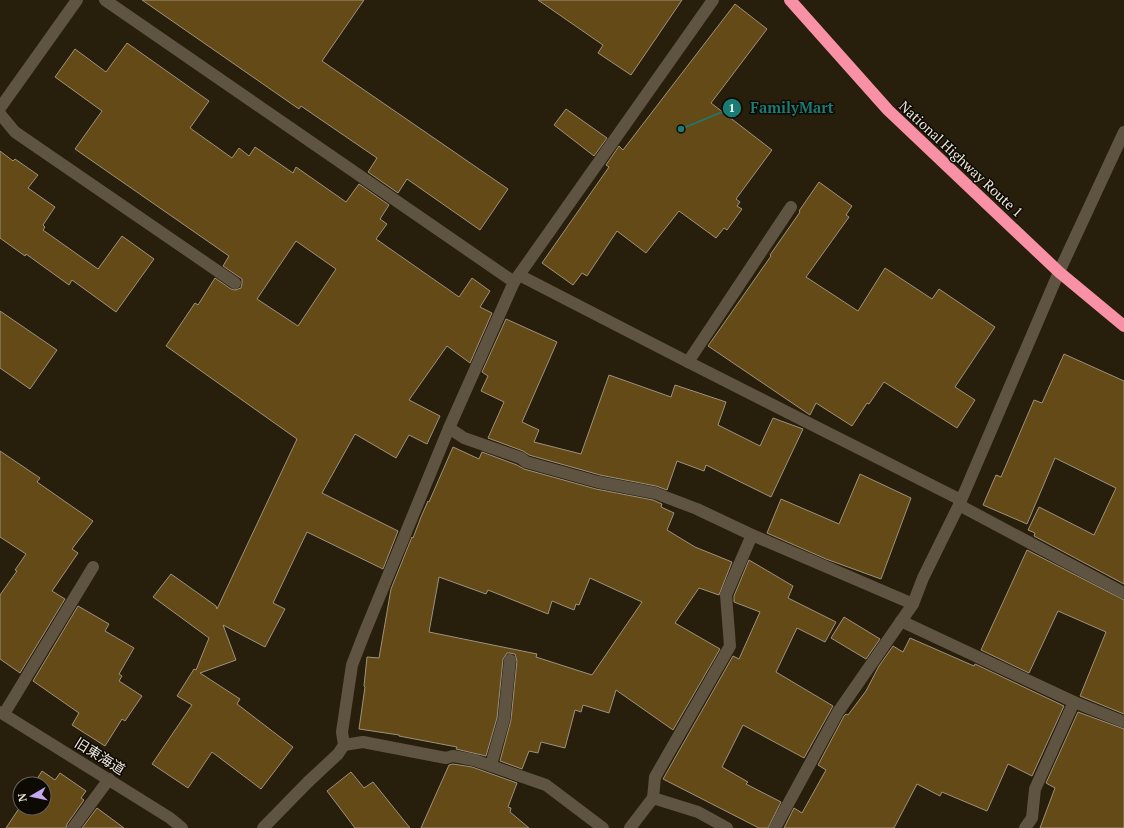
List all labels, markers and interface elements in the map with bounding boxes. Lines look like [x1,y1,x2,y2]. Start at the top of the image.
callout: FamilyMart [722,94,842,121]
street label: National Highway Route 1 [895,96,1027,221]
text: FamilyMart [750,97,834,117]
text: 1 [729,100,735,115]
street label: 旧東海道 [71,733,129,778]
north arrow [12,776,52,816]
text: N [14,792,30,803]

